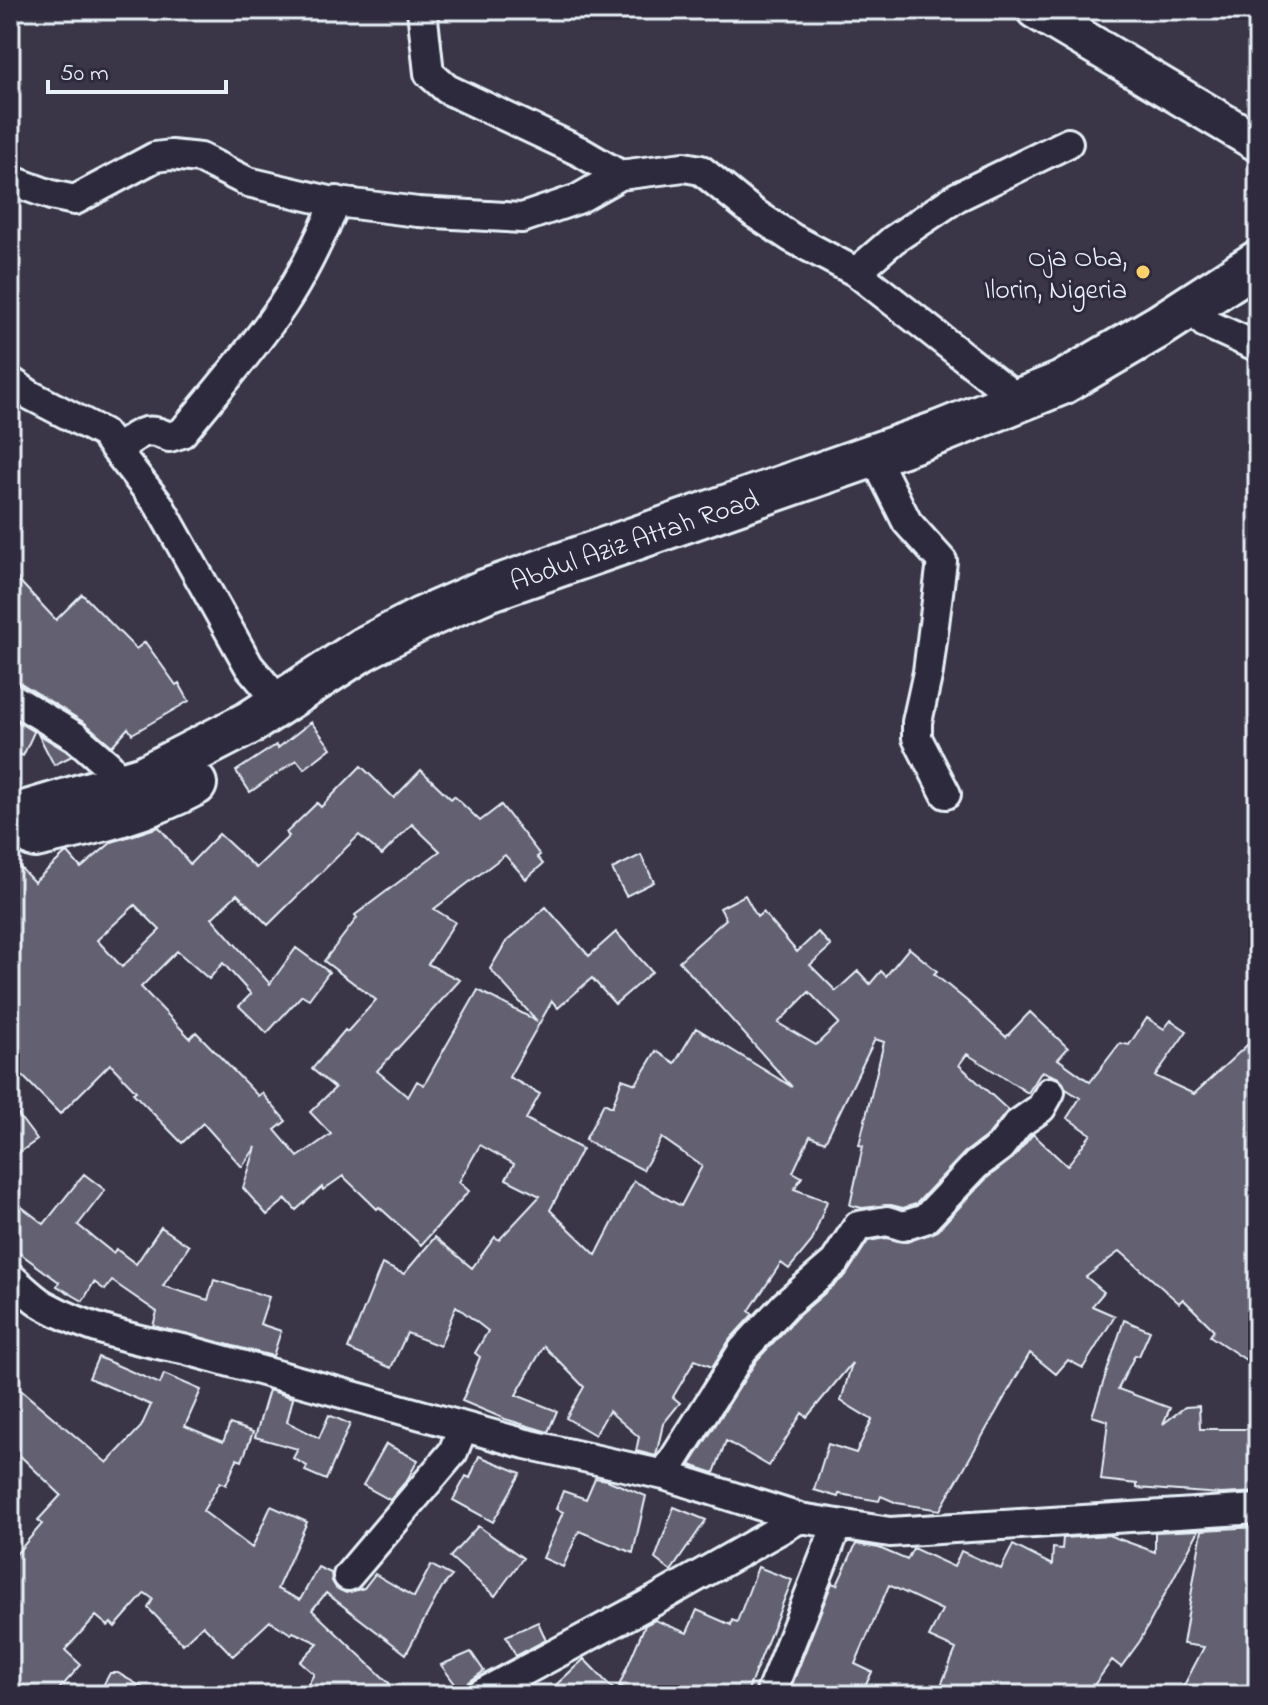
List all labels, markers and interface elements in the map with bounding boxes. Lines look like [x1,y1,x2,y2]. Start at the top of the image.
scale bar [48,44,226,94]
text: 50 m [60,57,109,92]
place label: Oja Oba, Ilorin, Nigeria [984,239,1127,312]
marker: Oja Oba, Ilorin, Nigeria [1134,263,1152,281]
street label: Abdul Aziz Attah Road [505,480,765,604]

